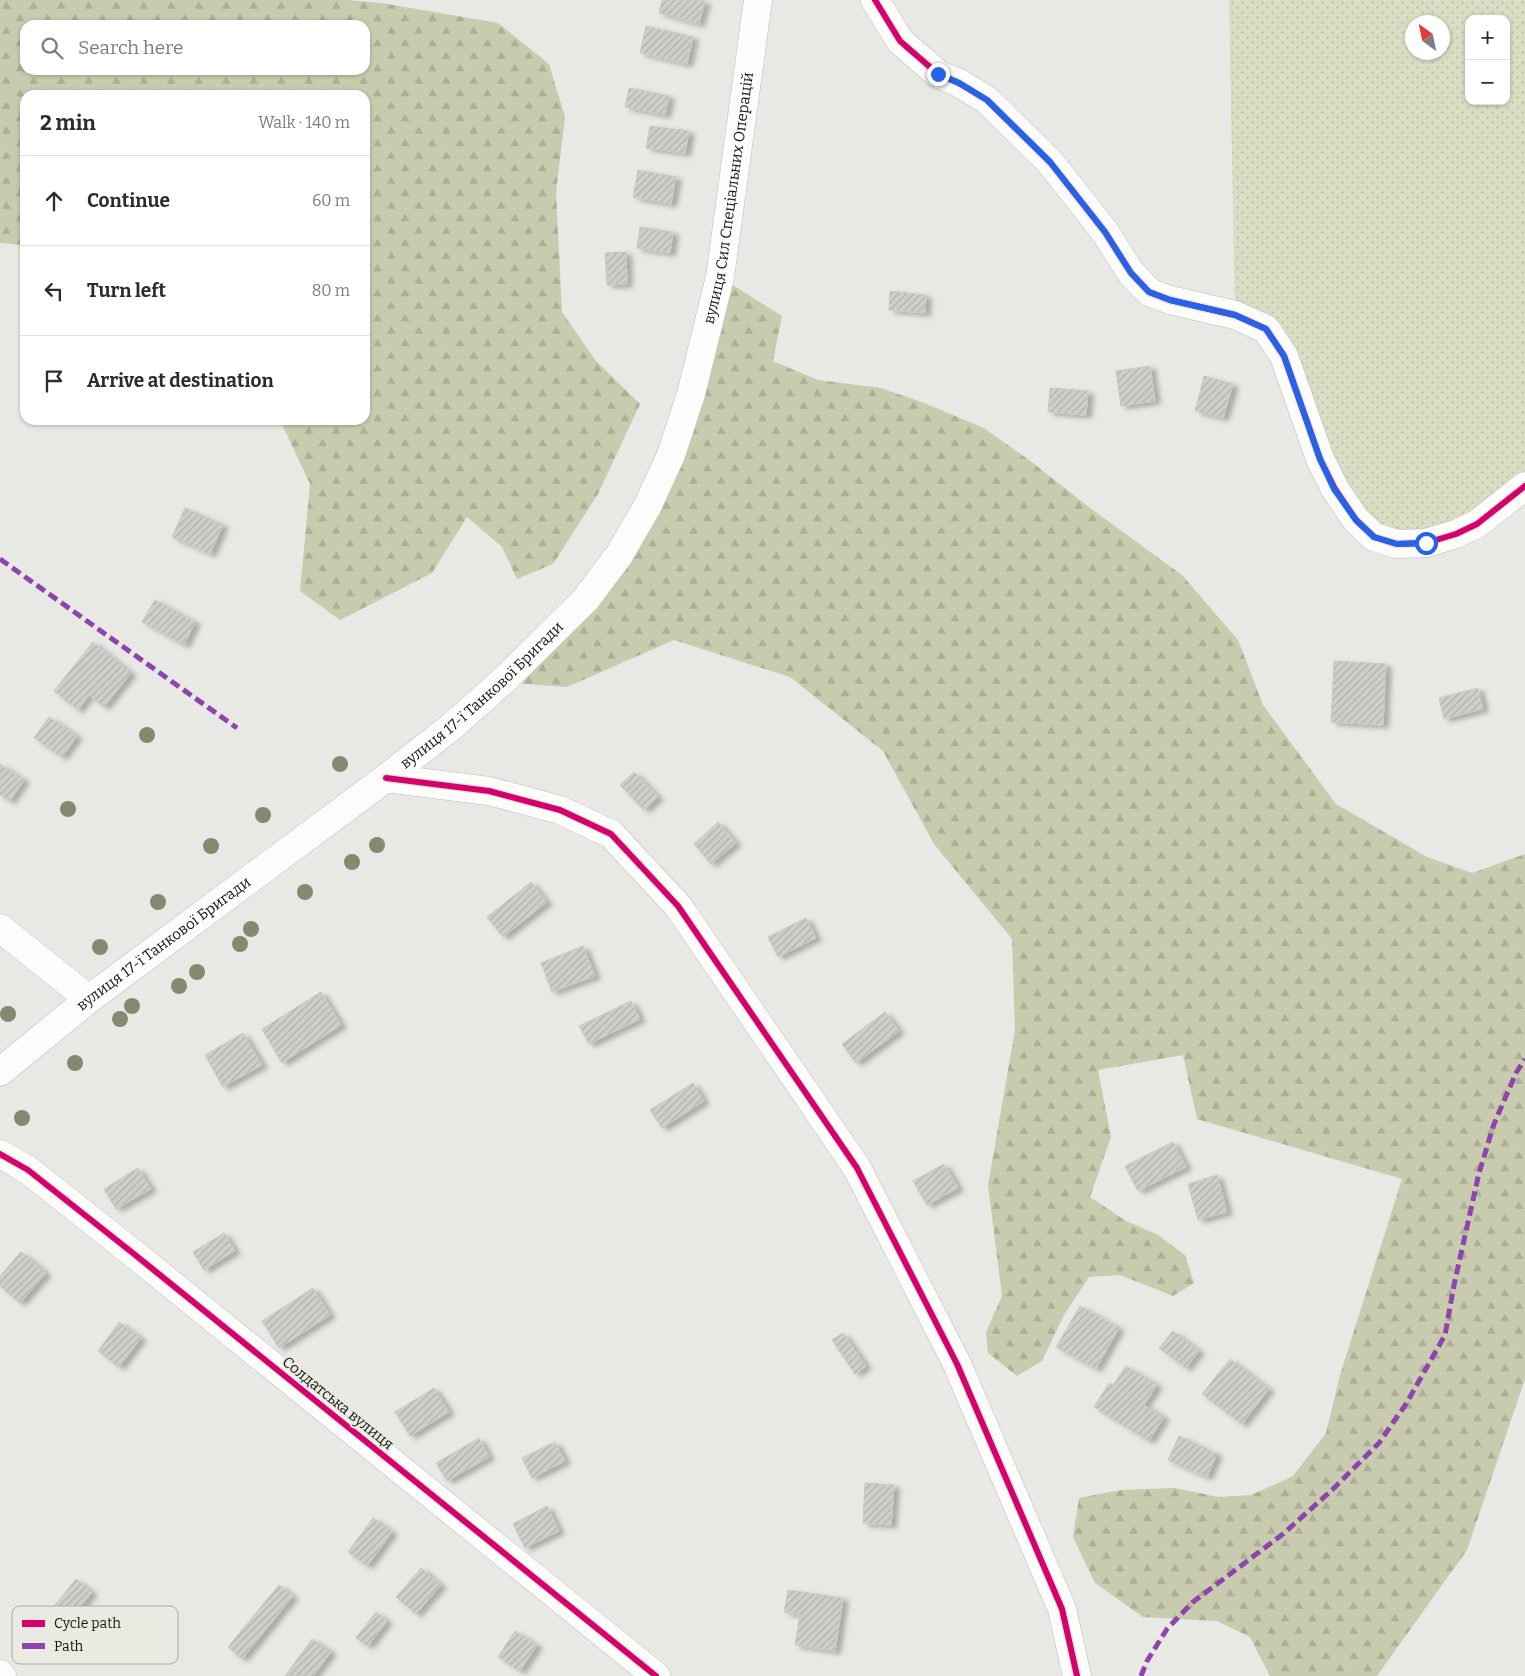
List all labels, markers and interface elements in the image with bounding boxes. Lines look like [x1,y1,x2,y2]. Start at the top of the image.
north arrow [1405,15,1450,60]
map controls [1465,15,1510,105]
button: + [1465,15,1510,60]
search box [20,20,370,75]
icon: search [38,34,66,62]
text: Search here [78,36,183,59]
button: − [1465,60,1510,105]
route end [927,63,950,86]
street label: вулиця Сил Спеціальних Операцій [700,71,757,326]
text: 2 min [40,110,96,136]
text: Walk · 140 m [258,113,350,132]
icon: ahead [40,187,68,215]
text: Continue [87,189,170,212]
text: 60 m [312,191,350,210]
icon: left [40,277,68,305]
text: Turn left [87,279,166,302]
text: 80 m [312,281,350,300]
icon: arrive [40,367,68,395]
text: Arrive at destination [87,369,274,392]
route start [1415,532,1438,555]
street label: вулиця 17-ї Танкової Бригади [397,618,567,772]
street label: вулиця 17-ї Танкової Бригади [73,873,254,1014]
street label: Солдатська вулиця [279,1353,397,1453]
legend [12,1606,178,1664]
text: Cycle path [54,1615,121,1632]
text: Path [54,1638,84,1655]

